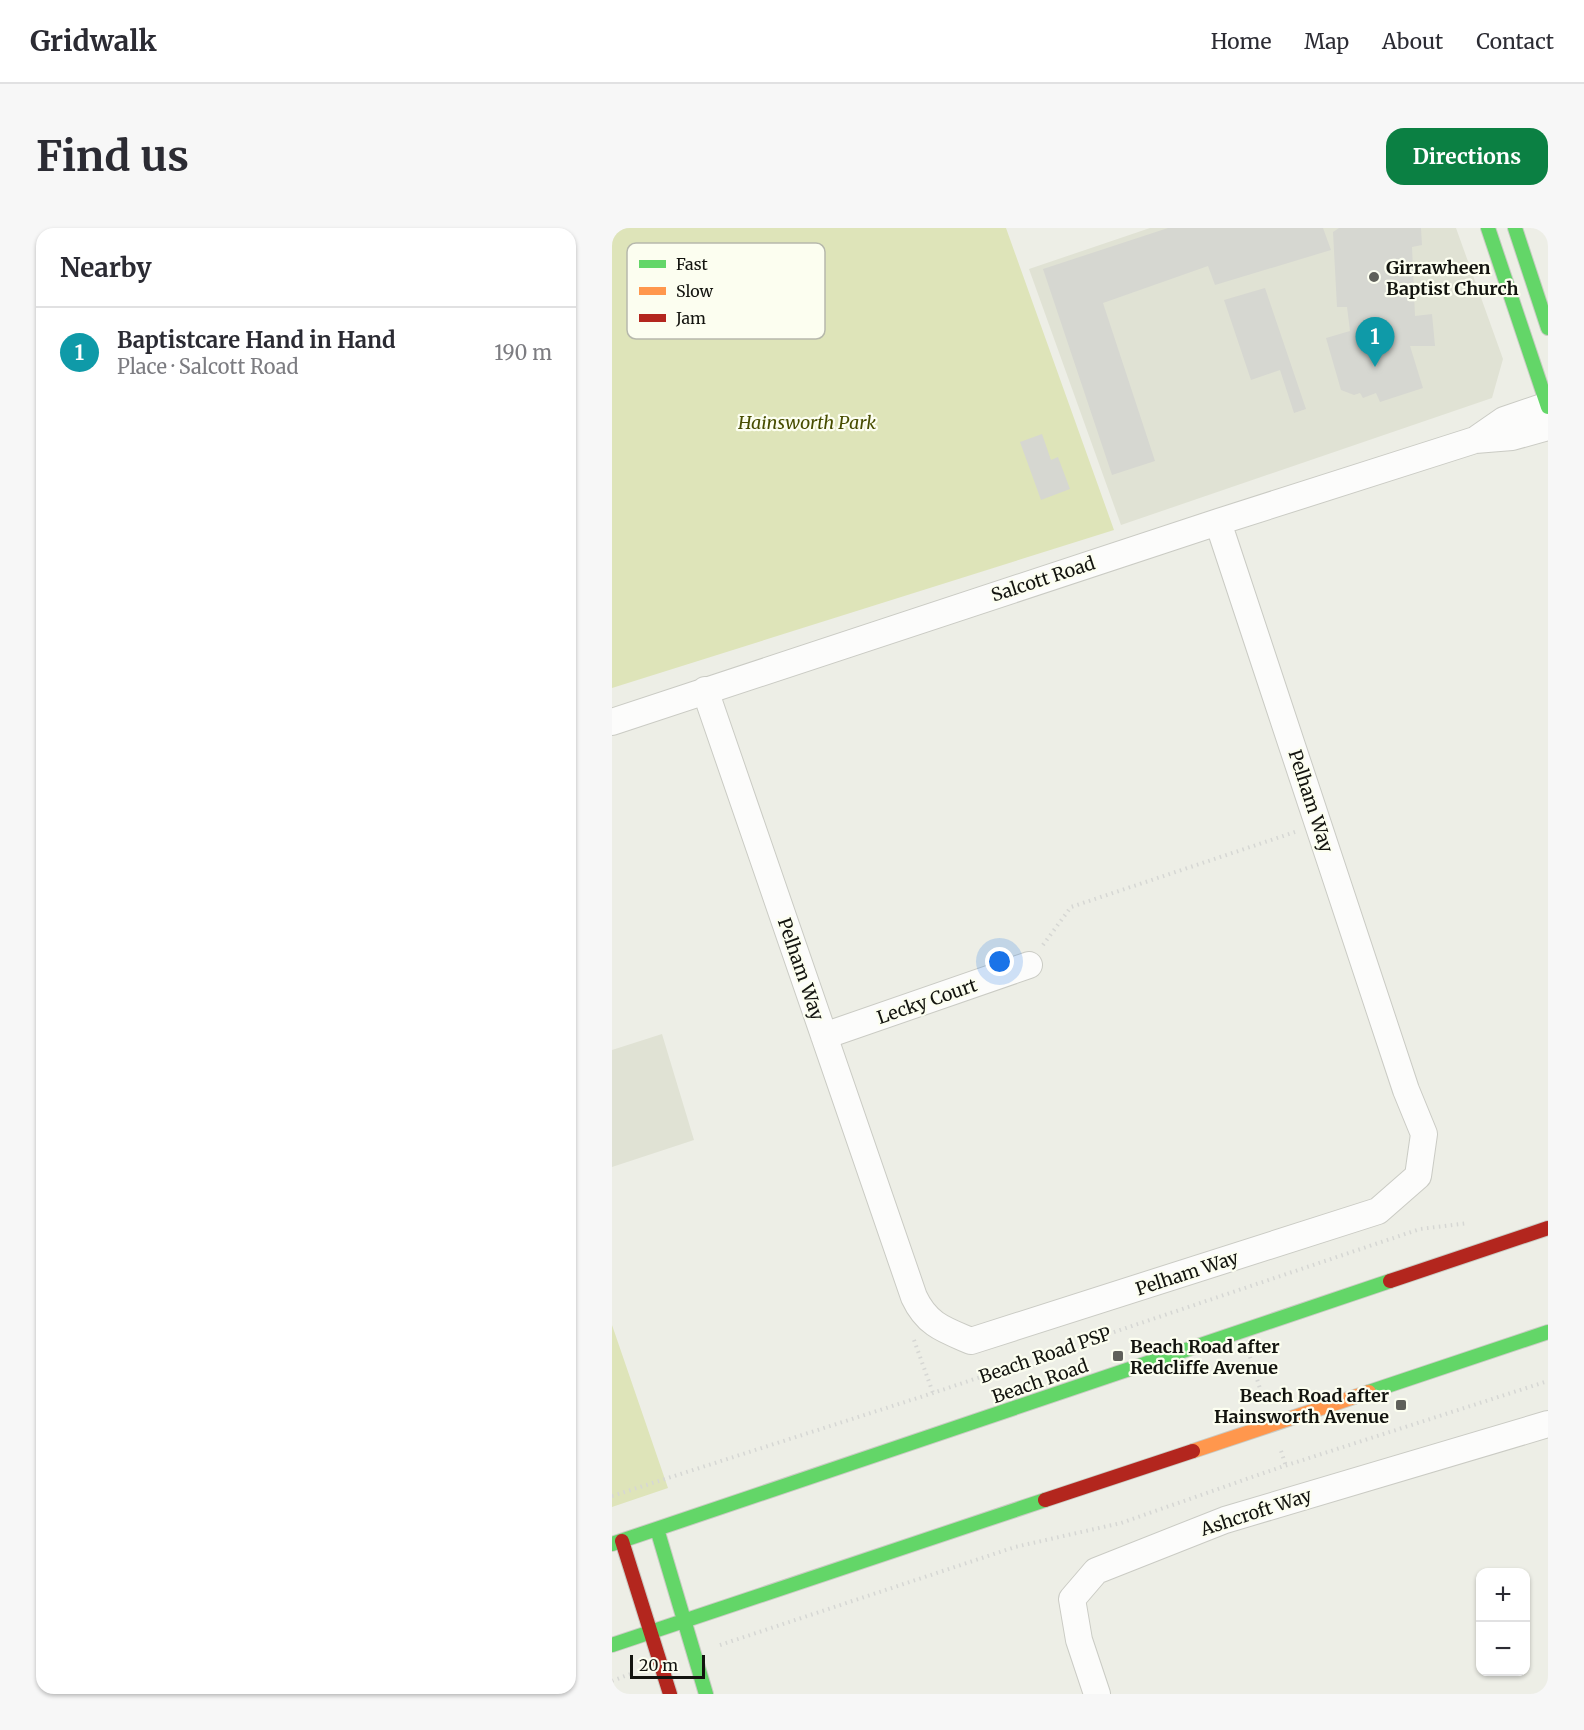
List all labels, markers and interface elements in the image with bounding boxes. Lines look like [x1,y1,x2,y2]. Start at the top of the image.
text: Gridwalk [30,23,157,59]
text: Home [1211,28,1271,55]
text: Map [1304,28,1349,55]
text: About [1382,28,1443,55]
text: Contact [1476,28,1554,55]
button: Directions [1386,128,1548,185]
text: Find us [36,130,189,182]
legend [627,243,825,339]
text: Nearby [60,251,152,284]
text: Fast [676,254,709,274]
place label: Girrawheen Baptist Church [1386,256,1518,300]
marker: Girrawheen Baptist Church [1367,270,1381,284]
text: Slow [676,281,714,301]
text: Jam [675,308,706,328]
pin: 1 [1356,318,1395,367]
text: Baptistcare Hand in Hand [117,326,396,354]
text: 1 [75,340,84,365]
text: 190 m [494,340,552,365]
text: Place · Salcott Road [117,354,299,379]
park label: Hainsworth Park [737,411,876,434]
street label: Salcott Road [988,551,1098,607]
street label: Pelham Way [1284,747,1339,856]
street label: Pelham Way [773,915,829,1024]
your location [985,947,1014,976]
street label: Lecky Court [874,973,980,1029]
street label: Pelham Way [1133,1245,1242,1300]
street label: Beach Road PSP [976,1322,1114,1388]
place label: Beach Road after Redcliffe Avenue [1130,1335,1280,1379]
marker: Beach Road after Redcliffe Avenue [1111,1349,1125,1363]
street label: Beach Road [989,1354,1091,1408]
place label: Beach Road after Hainsworth Avenue [1214,1384,1389,1428]
marker: Beach Road after Hainsworth Avenue [1394,1398,1408,1412]
street label: Ashcroft Way [1197,1483,1315,1541]
map controls [1476,1568,1530,1676]
button: + [1476,1568,1530,1622]
button: − [1476,1622,1530,1676]
scale bar [630,1652,705,1680]
text: 20 m [639,1655,678,1675]

